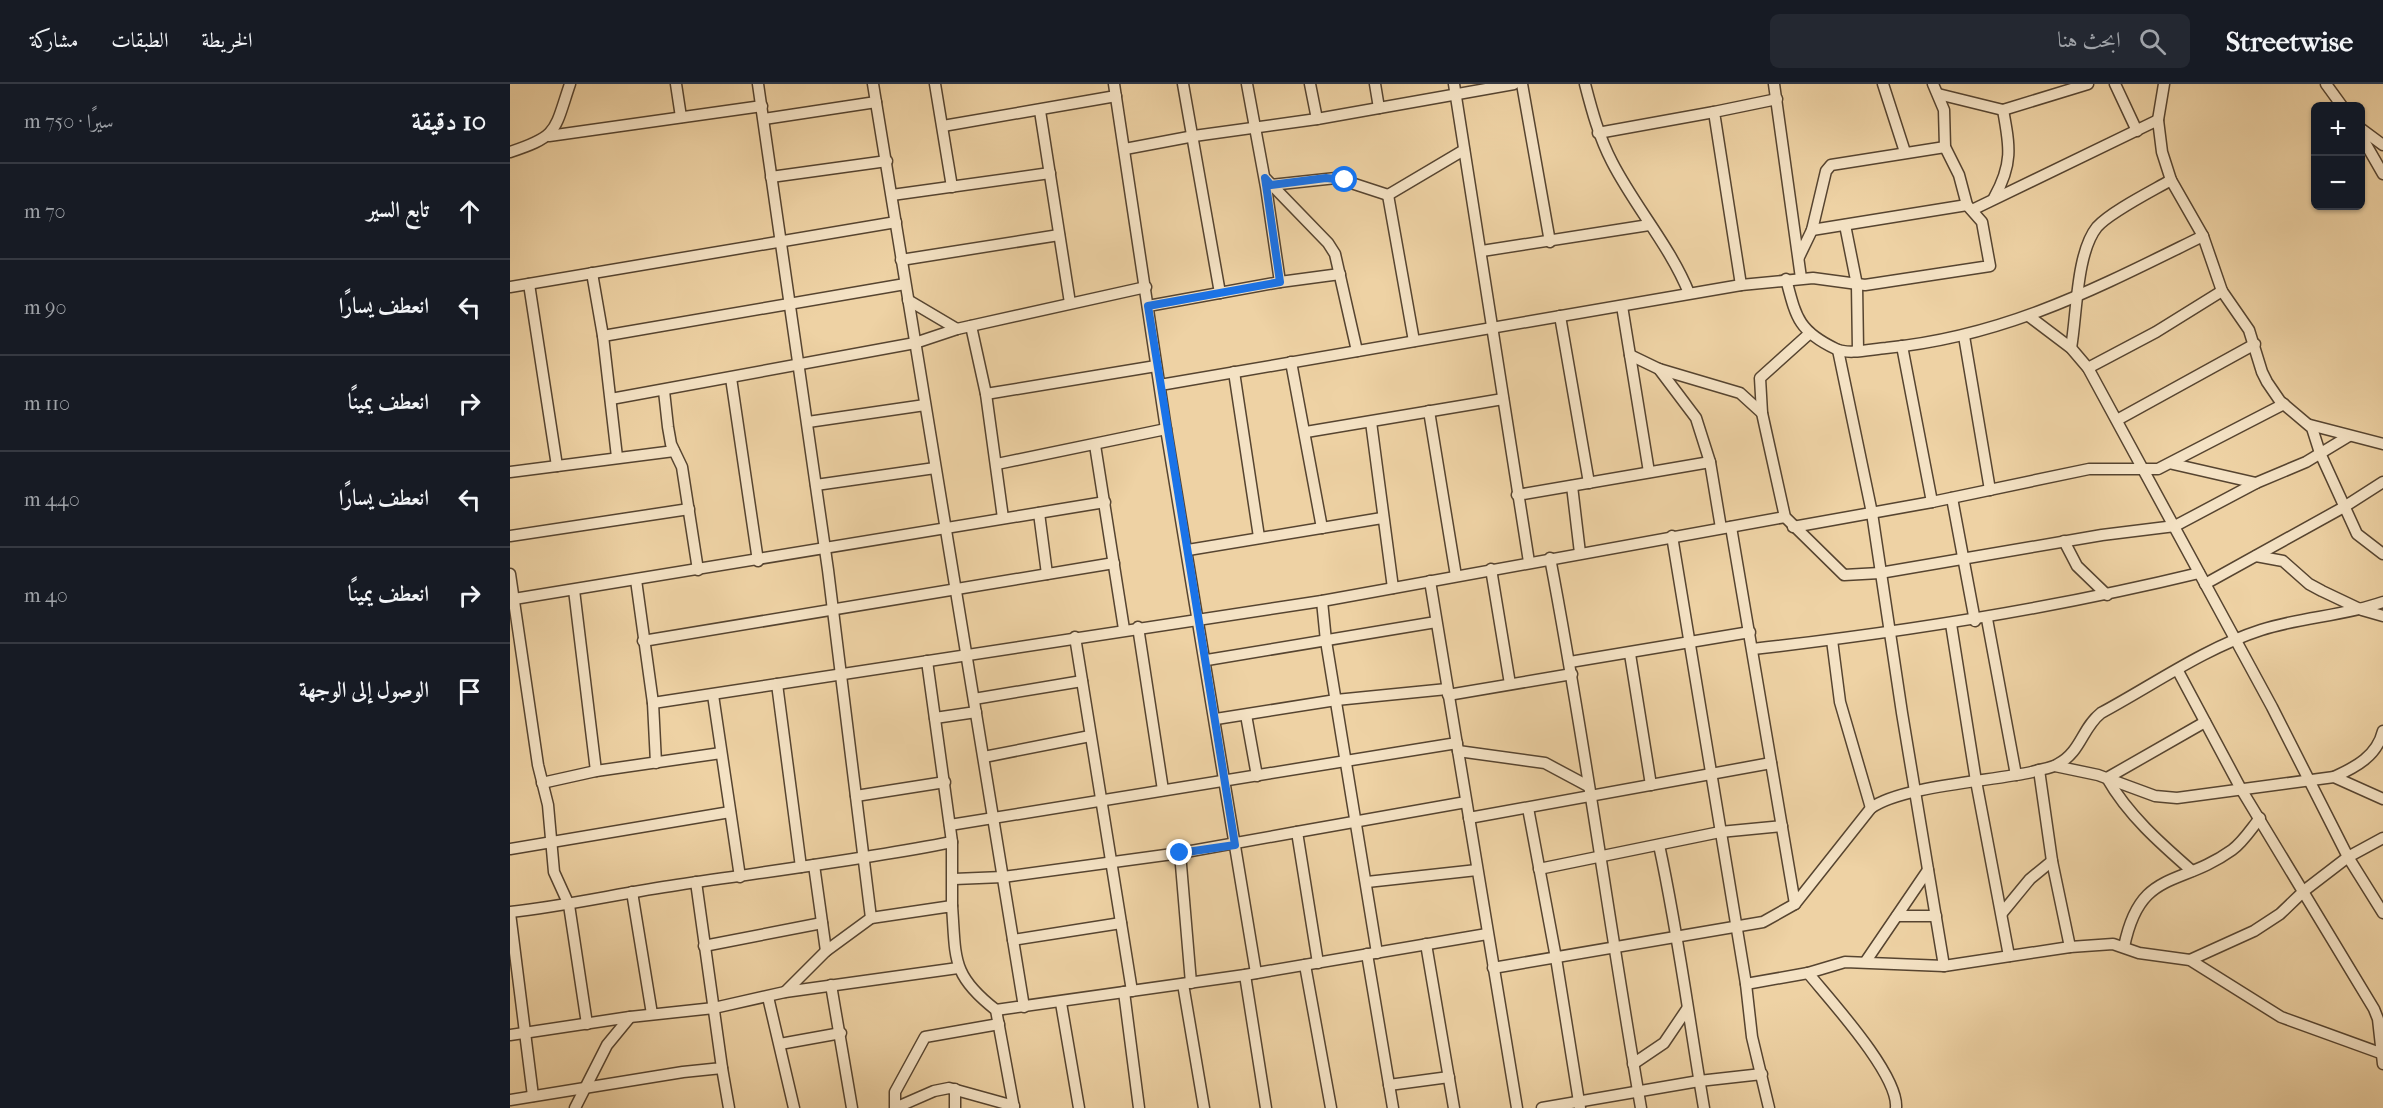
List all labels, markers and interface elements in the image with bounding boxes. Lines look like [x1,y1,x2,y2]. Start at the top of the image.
search box [1770,14,2190,68]
icon: search [2136,25,2169,58]
text: Streetwise [2226,25,2353,58]
text: ابحث هنا [2057,27,2121,53]
text: مشاركة [30,28,78,52]
text: الطبقات [111,28,168,52]
text: الخريطة [201,28,253,52]
map controls [2311,102,2365,210]
button: + [2311,102,2365,156]
text: 10 دقيقة [412,106,486,137]
text: سيرًا · 750 m [24,110,114,133]
button: − [2311,156,2365,210]
route start [1331,166,1357,192]
icon: ahead [453,195,486,228]
text: تابع السير [367,197,429,223]
text: 70 m [24,200,66,223]
icon: left [453,291,486,324]
text: انعطف يسارًا [339,293,429,319]
text: 90 m [24,296,66,319]
icon: right [453,387,486,420]
text: انعطف يمينًا [348,389,429,415]
text: 110 m [24,392,70,415]
icon: left [453,483,486,516]
text: انعطف يسارًا [339,485,429,511]
text: 440 m [24,488,80,511]
icon: right [453,579,486,612]
text: انعطف يمينًا [348,581,429,607]
text: 40 m [24,584,68,607]
icon: arrive [453,675,486,708]
text: الوصول إلى الوجهة [299,677,429,703]
route end [1166,839,1192,865]

